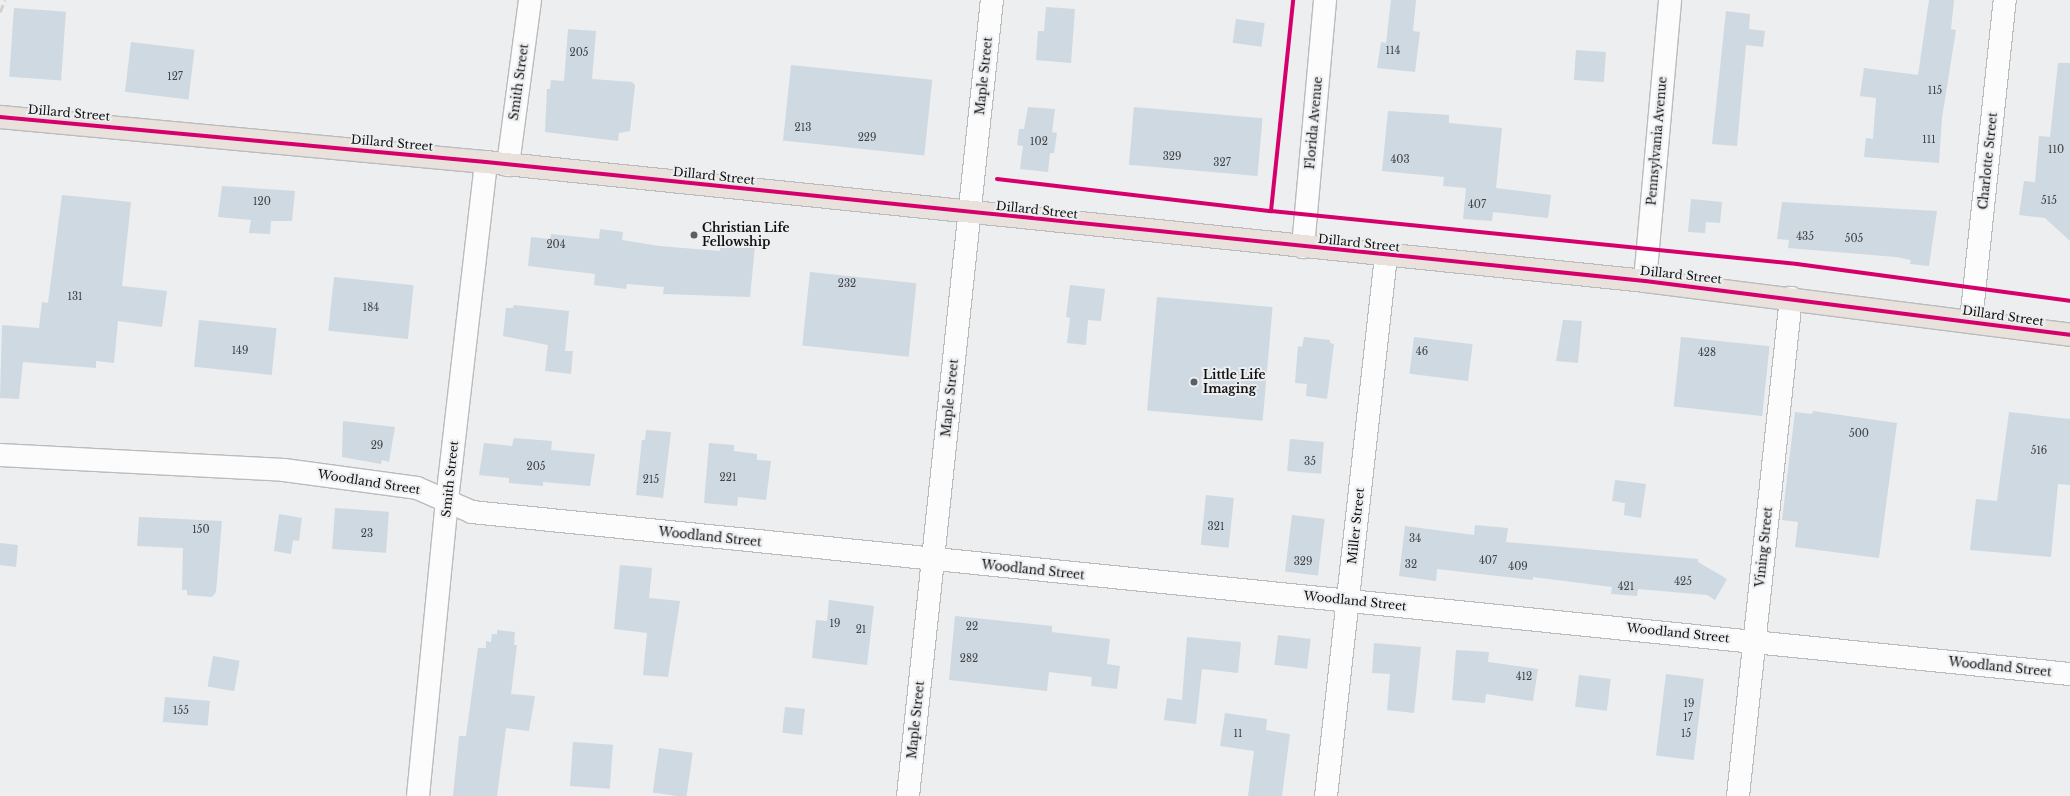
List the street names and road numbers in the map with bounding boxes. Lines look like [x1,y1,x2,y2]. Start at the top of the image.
street label: Maple Street [973,36,995,116]
street label: Smith Street [507,43,531,121]
street label: Florida Avenue [1303,76,1325,170]
street label: Pennsylvania Avenue [1644,76,1670,206]
street label: Dillard Street [27,102,111,124]
street label: Charlotte Street [1976,112,2000,210]
street label: Dillard Street [350,132,434,154]
street label: Dillard Street [672,165,756,187]
street label: Dillard Street [995,199,1079,221]
street label: Dillard Street [1317,232,1401,254]
street label: Dillard Street [1639,264,1723,286]
street label: Dillard Street [1961,303,2045,329]
street label: Maple Street [939,358,961,438]
street label: Smith Street [439,440,461,518]
street label: Woodland Street [317,467,421,497]
street label: Miller Street [1345,487,1367,565]
street label: Vining Street [1753,506,1775,588]
street label: Woodland Street [658,524,762,550]
street label: Woodland Street [981,557,1085,583]
street label: Woodland Street [1303,588,1407,614]
street label: Woodland Street [1626,620,1730,646]
street label: Woodland Street [1948,654,2052,680]
street label: Maple Street [905,680,927,760]

